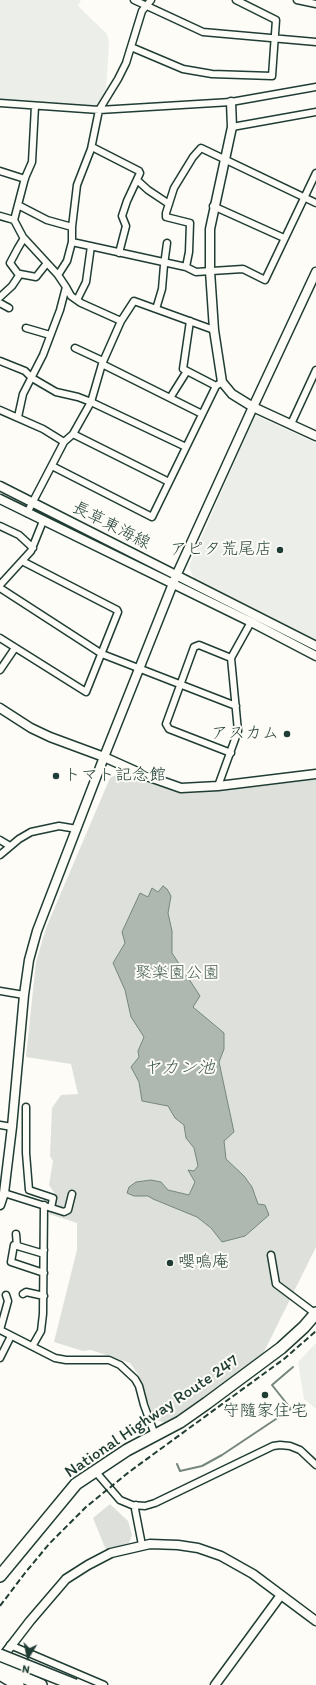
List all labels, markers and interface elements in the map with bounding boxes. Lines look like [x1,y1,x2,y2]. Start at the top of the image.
street label: 長草東海線 [69,498,153,554]
place label: アピタ荒尾店 [170,540,272,560]
marker: アピタ荒尾店 [275,545,285,555]
place label: アスカム [211,724,279,744]
marker: アスカム [282,729,292,739]
place label: トマト記念館 [64,766,166,786]
marker: トマト記念館 [51,771,61,781]
park label: 聚楽園公園 [135,964,219,984]
water label: ヤカン池 [143,1057,215,1079]
place label: 嚶鳴庵 [178,1253,229,1273]
marker: 嚶鳴庵 [165,1258,175,1268]
street label: National Highway Route 247 [61,1351,243,1483]
marker: 守隨家住宅 [260,1390,270,1400]
place label: 守隨家住宅 [223,1402,307,1422]
north arrow [8,1637,48,1677]
text: N [21,1662,31,1676]

